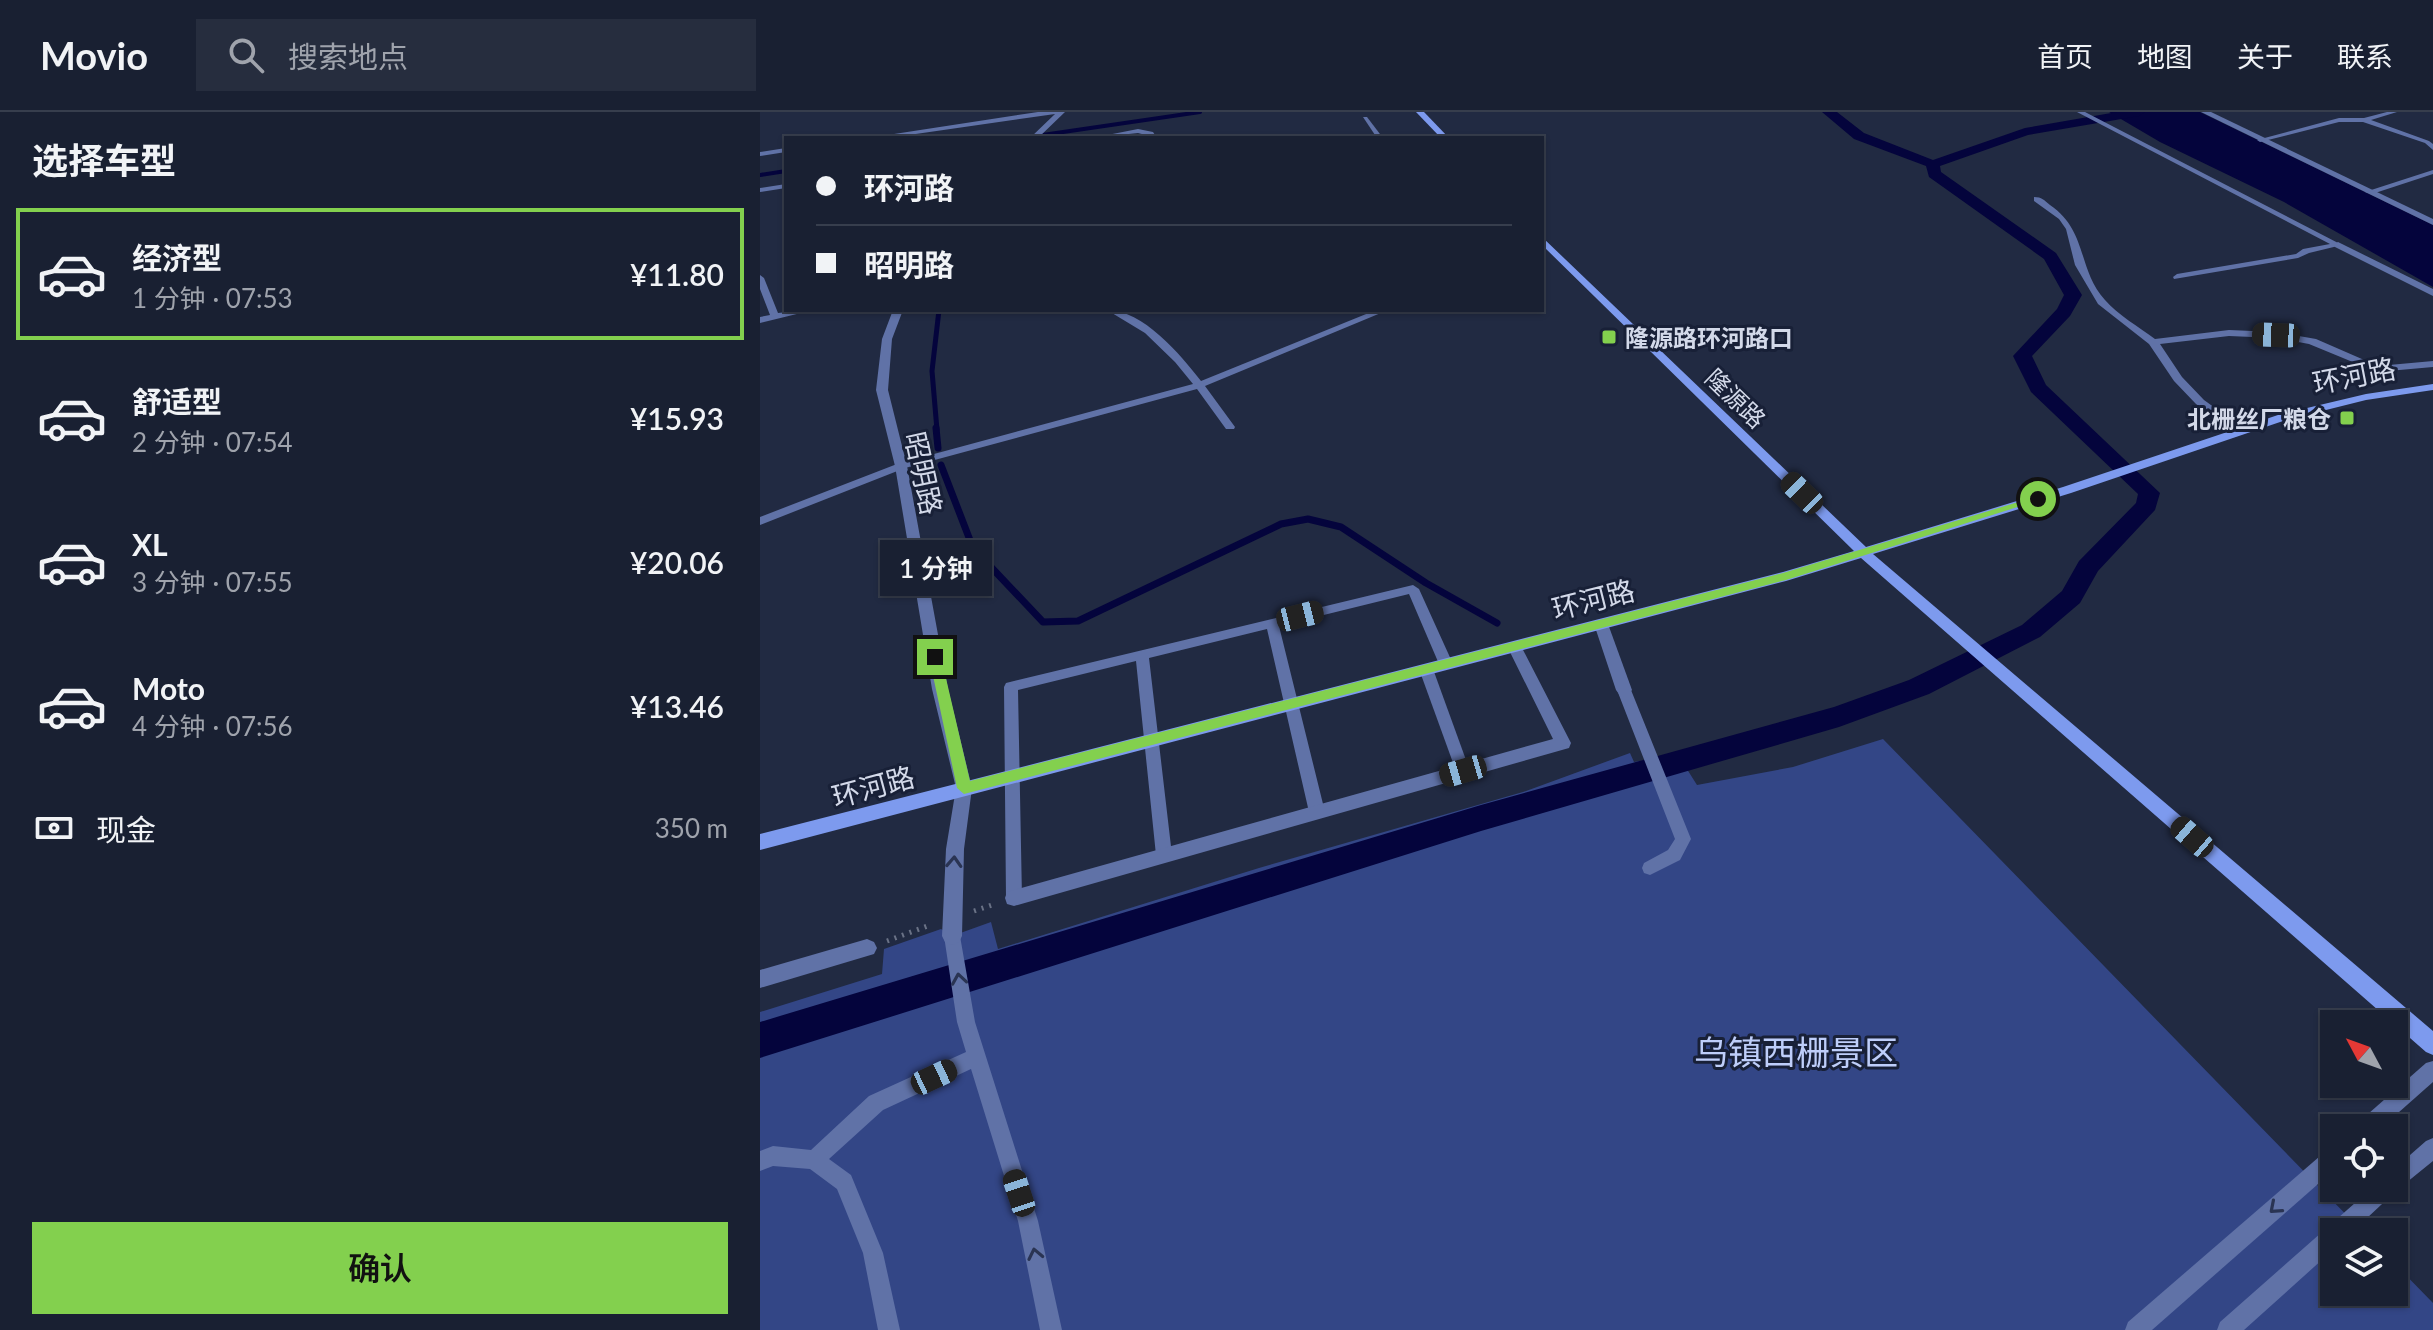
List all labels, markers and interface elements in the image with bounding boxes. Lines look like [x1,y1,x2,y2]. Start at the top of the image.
search box [196,19,756,91]
text: Movio [40,32,148,78]
icon: search [224,33,268,77]
text: 搜索地点 [288,38,408,74]
text: 首页 [2037,39,2093,73]
text: 地图 [2137,39,2193,73]
text: 关于 [2237,39,2293,73]
text: 联系 [2337,39,2393,73]
text: 选择车型 [32,138,176,182]
text: 环河路 [864,169,954,205]
icon: car [36,238,108,310]
text: 经济型 [132,239,222,275]
text: 昭明路 [864,246,954,282]
text: ¥11.80 [630,256,724,292]
text: 1 分钟 · 07:53 [132,282,293,314]
car [2252,322,2300,348]
place label: 隆源路环河路口 [1625,323,1793,352]
marker: 隆源路环河路口 [1600,328,1618,346]
street label: 环河路 [2310,350,2398,400]
street label: 隆源路 [1700,363,1772,433]
icon: car [36,382,108,454]
text: 舒适型 [132,383,222,419]
text: ¥15.93 [630,400,724,436]
place label: 北栅丝厂粮仓 [2187,404,2331,433]
marker: 北栅丝厂粮仓 [2338,409,2356,427]
text: 2 分钟 · 07:54 [132,426,293,458]
street label: 昭明路 [899,428,949,518]
car [1776,468,1828,518]
route start [2020,481,2056,517]
icon: car [36,526,108,598]
text: XL [132,526,168,562]
callout: 1 分钟 [879,541,991,597]
text: ¥20.06 [630,544,724,580]
text: 1 分钟 [899,552,973,584]
text: 3 分钟 · 07:55 [132,566,293,598]
street label: 环河路 [1548,572,1638,626]
car [1274,599,1326,633]
route end [917,639,953,675]
icon: car [36,670,108,742]
text: Moto [132,670,205,706]
text: ¥13.46 [630,688,724,724]
text: 4 分钟 · 07:56 [132,710,293,742]
car [1437,753,1489,789]
street label: 环河路 [828,759,918,813]
icon: cash [32,806,76,850]
text: 现金 [96,811,156,847]
text: 350 m [655,812,728,844]
car [2166,812,2218,862]
one-way arrow [945,855,962,868]
one-way arrow [951,972,968,986]
north arrow [2320,1010,2408,1098]
map controls [2320,1010,2408,1306]
park label: 乌镇西栅景区 [1694,1031,1898,1072]
car [907,1056,961,1098]
button: locate [2320,1114,2408,1202]
car [1000,1166,1038,1220]
one-way arrow [2270,1198,2285,1213]
button: layers [2320,1218,2408,1306]
button: 确认 [32,1222,728,1314]
one-way arrow [1027,1247,1044,1260]

